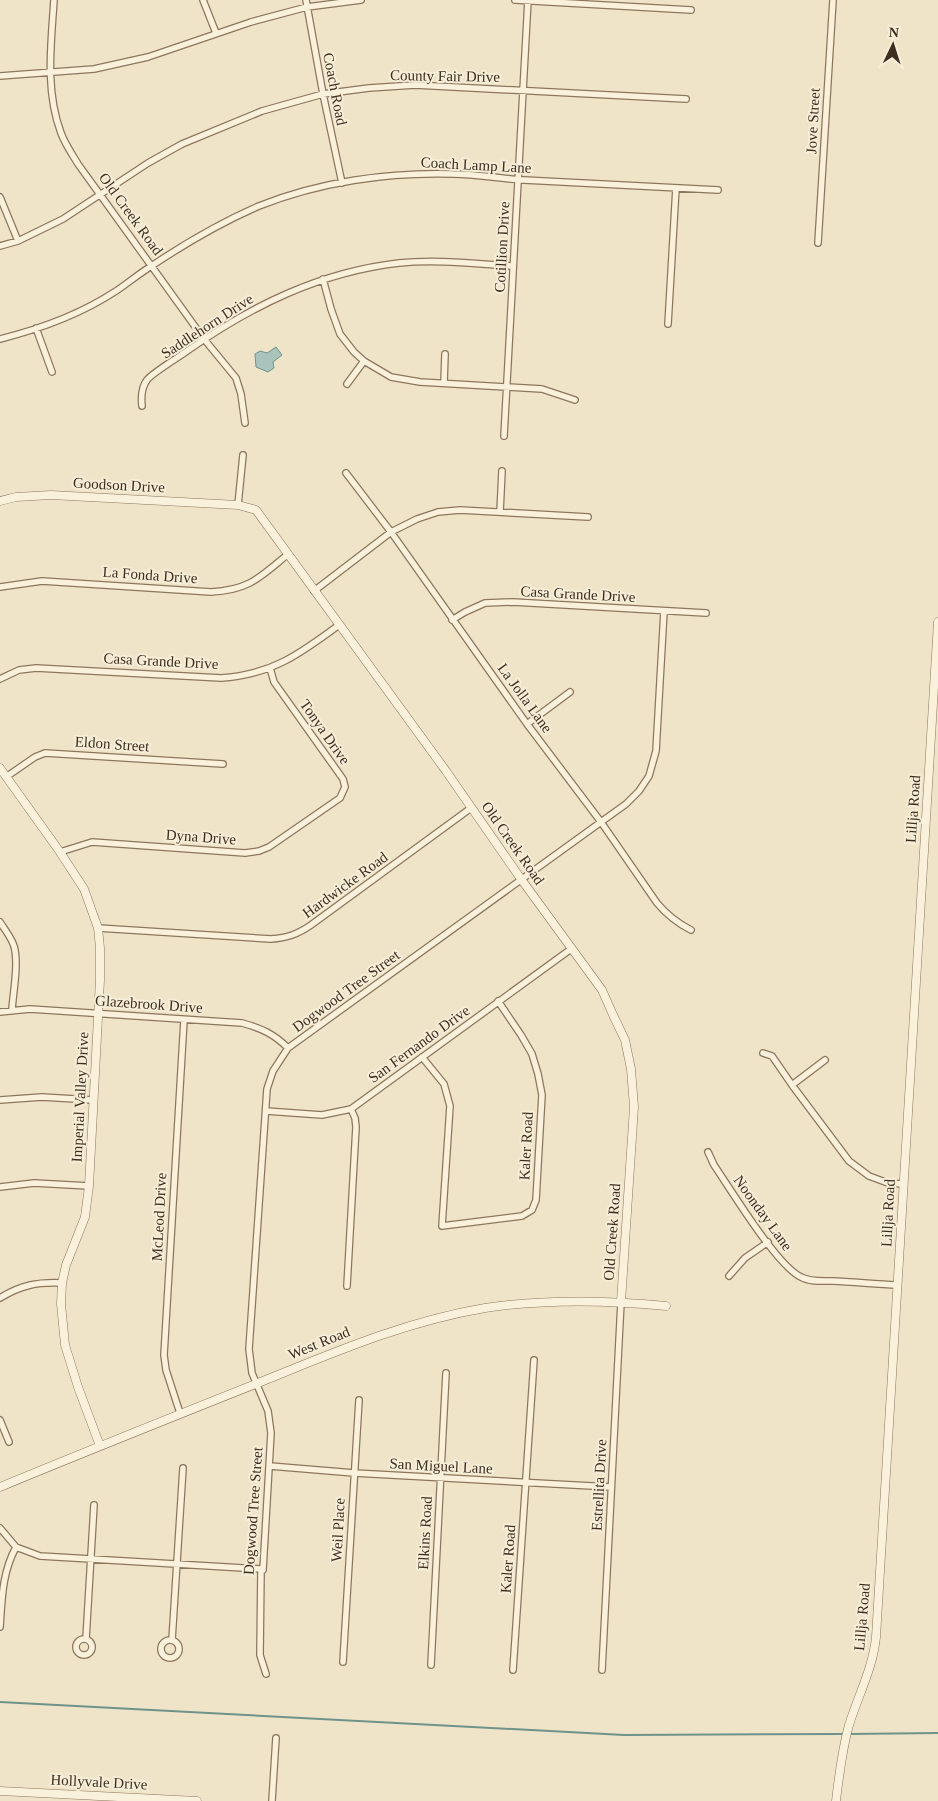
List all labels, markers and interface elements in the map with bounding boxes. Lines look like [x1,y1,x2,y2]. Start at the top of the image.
north arrow [868,20,918,70]
text: N [888,25,899,40]
street label: Coach Road [320,51,350,127]
street label: County Fair Drive [390,67,500,85]
street label: Jove Street [803,87,823,154]
street label: Coach Lamp Lane [420,154,532,176]
street label: Old Creek Road [96,170,166,259]
street label: Cotillion Drive [492,201,512,293]
street label: Saddlehorn Drive [158,290,256,362]
street label: Goodson Drive [73,475,166,495]
street label: La Fonda Drive [102,564,198,586]
street label: Casa Grande Drive [520,583,636,605]
street label: Casa Grande Drive [103,650,219,672]
street label: La Jolla Lane [495,660,556,736]
street label: Tonya Drive [297,697,353,768]
street label: Eldon Street [74,733,151,755]
street label: Lillja Road [903,774,923,843]
street label: Old Creek Road [478,798,548,888]
street label: Dyna Drive [165,827,237,847]
street label: Hardwicke Road [299,848,391,921]
street label: Dogwood Tree Street [289,946,403,1035]
street label: Glazebrook Drive [95,992,204,1016]
street label: San Fernando Drive [365,1002,473,1086]
street label: Imperial Valley Drive [69,1031,91,1163]
street label: Kaler Road [516,1111,536,1181]
street label: McLeod Drive [149,1172,169,1262]
street label: Noonday Lane [730,1172,796,1254]
street label: Lillja Road [878,1178,898,1247]
street label: Old Creek Road [601,1182,623,1281]
street label: West Road [286,1323,353,1363]
street label: Estrellita Drive [589,1438,609,1531]
street label: Dogwood Tree Street [241,1446,266,1576]
street label: San Miguel Lane [389,1455,493,1477]
street label: Elkins Road [415,1495,435,1570]
street label: Weil Place [328,1497,348,1562]
street label: Kaler Road [498,1524,518,1594]
street label: Lillja Road [851,1582,873,1652]
street label: Hollyvale Drive [50,1771,148,1793]

